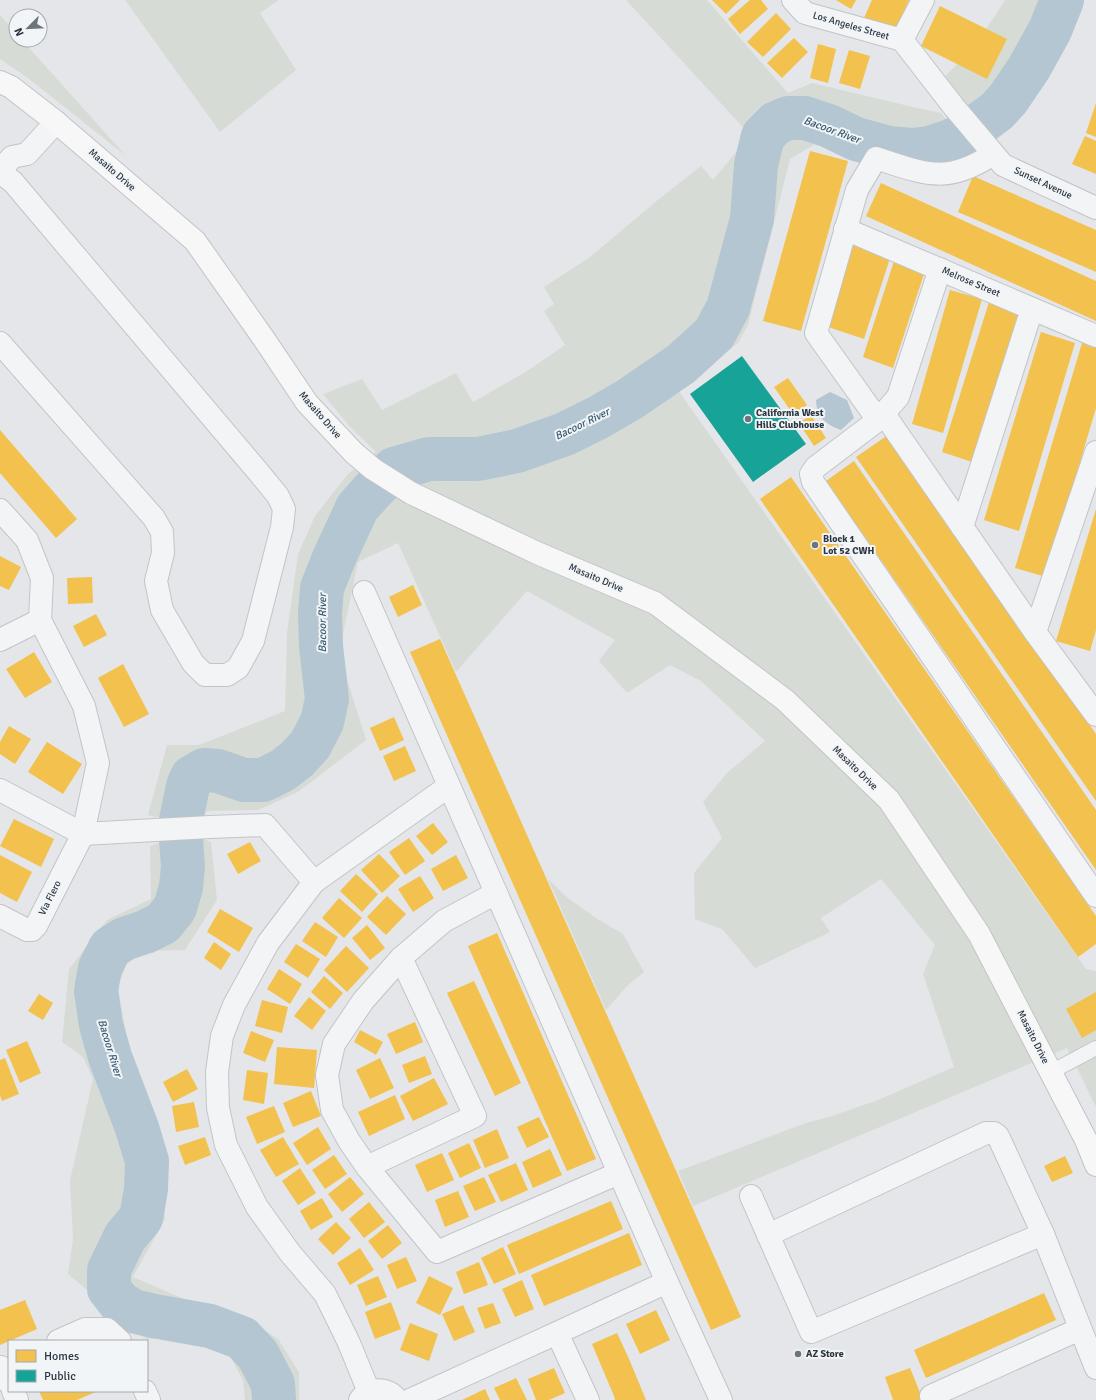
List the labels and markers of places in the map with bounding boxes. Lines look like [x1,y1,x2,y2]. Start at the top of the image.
place label: California West Hills Clubhouse [756,407,824,431]
marker: California West Hills Clubhouse [743,414,753,424]
place label: Block 1 Lot 52 CWH [823,533,874,557]
marker: Block 1 Lot 52 CWH [810,540,820,550]
place label: AZ Store [806,1348,844,1360]
marker: AZ Store [793,1349,803,1359]

